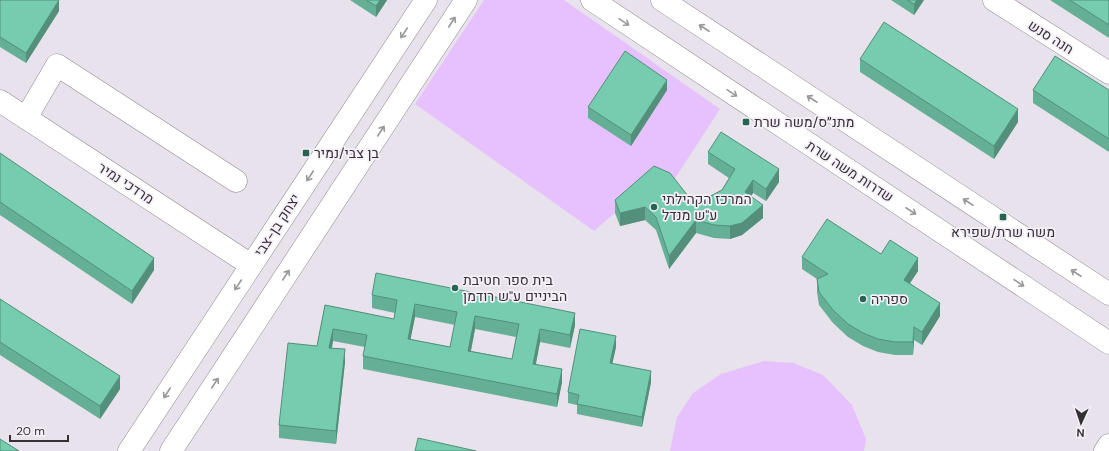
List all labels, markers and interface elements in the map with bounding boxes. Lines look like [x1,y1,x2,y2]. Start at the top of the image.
street label: חנה סנש [1025,16,1077,58]
one-way arrow [448,17,456,28]
one-way arrow [618,18,630,26]
one-way arrow [699,24,710,32]
one-way arrow [400,27,409,38]
one-way arrow [727,89,738,98]
one-way arrow [807,95,818,104]
place label: מתנ״ס/משה שרת [754,113,854,131]
marker: מתנ״ס/משה שרת [741,117,751,127]
one-way arrow [377,125,385,137]
street label: שדרות משה שרת [803,136,897,206]
place label: בן צבי/נמיר [314,144,380,162]
marker: בן צבי/נמיר [301,148,311,158]
street label: מרדכי נמיר [94,158,158,208]
one-way arrow [306,170,314,181]
street label: יצחק בן-צבי [250,190,304,260]
place label: המרכז הקהילתי ע"ש מנדל [662,190,752,224]
one-way arrow [962,197,974,205]
marker: המרכז הקהילתי ע"ש מנדל [649,202,659,212]
one-way arrow [905,208,917,216]
marker: משה שרת/שפירא [998,212,1008,222]
place label: משה שרת/שפירא [951,223,1055,241]
one-way arrow [282,269,291,280]
one-way arrow [1071,269,1082,277]
place label: בית ספר חטיבת הביניים ע"ש רודמן [463,271,567,305]
one-way arrow [234,279,242,291]
one-way arrow [1013,279,1024,287]
marker: בית ספר חטיבת הביניים ע"ש רודמן [450,283,460,293]
place label: ספריה [871,290,908,308]
marker: ספריה [858,294,868,304]
one-way arrow [211,378,219,389]
one-way arrow [163,388,171,399]
north arrow [1061,403,1101,443]
scale bar [10,417,68,443]
text: 20 m [16,423,45,439]
text: N [1076,426,1085,440]

